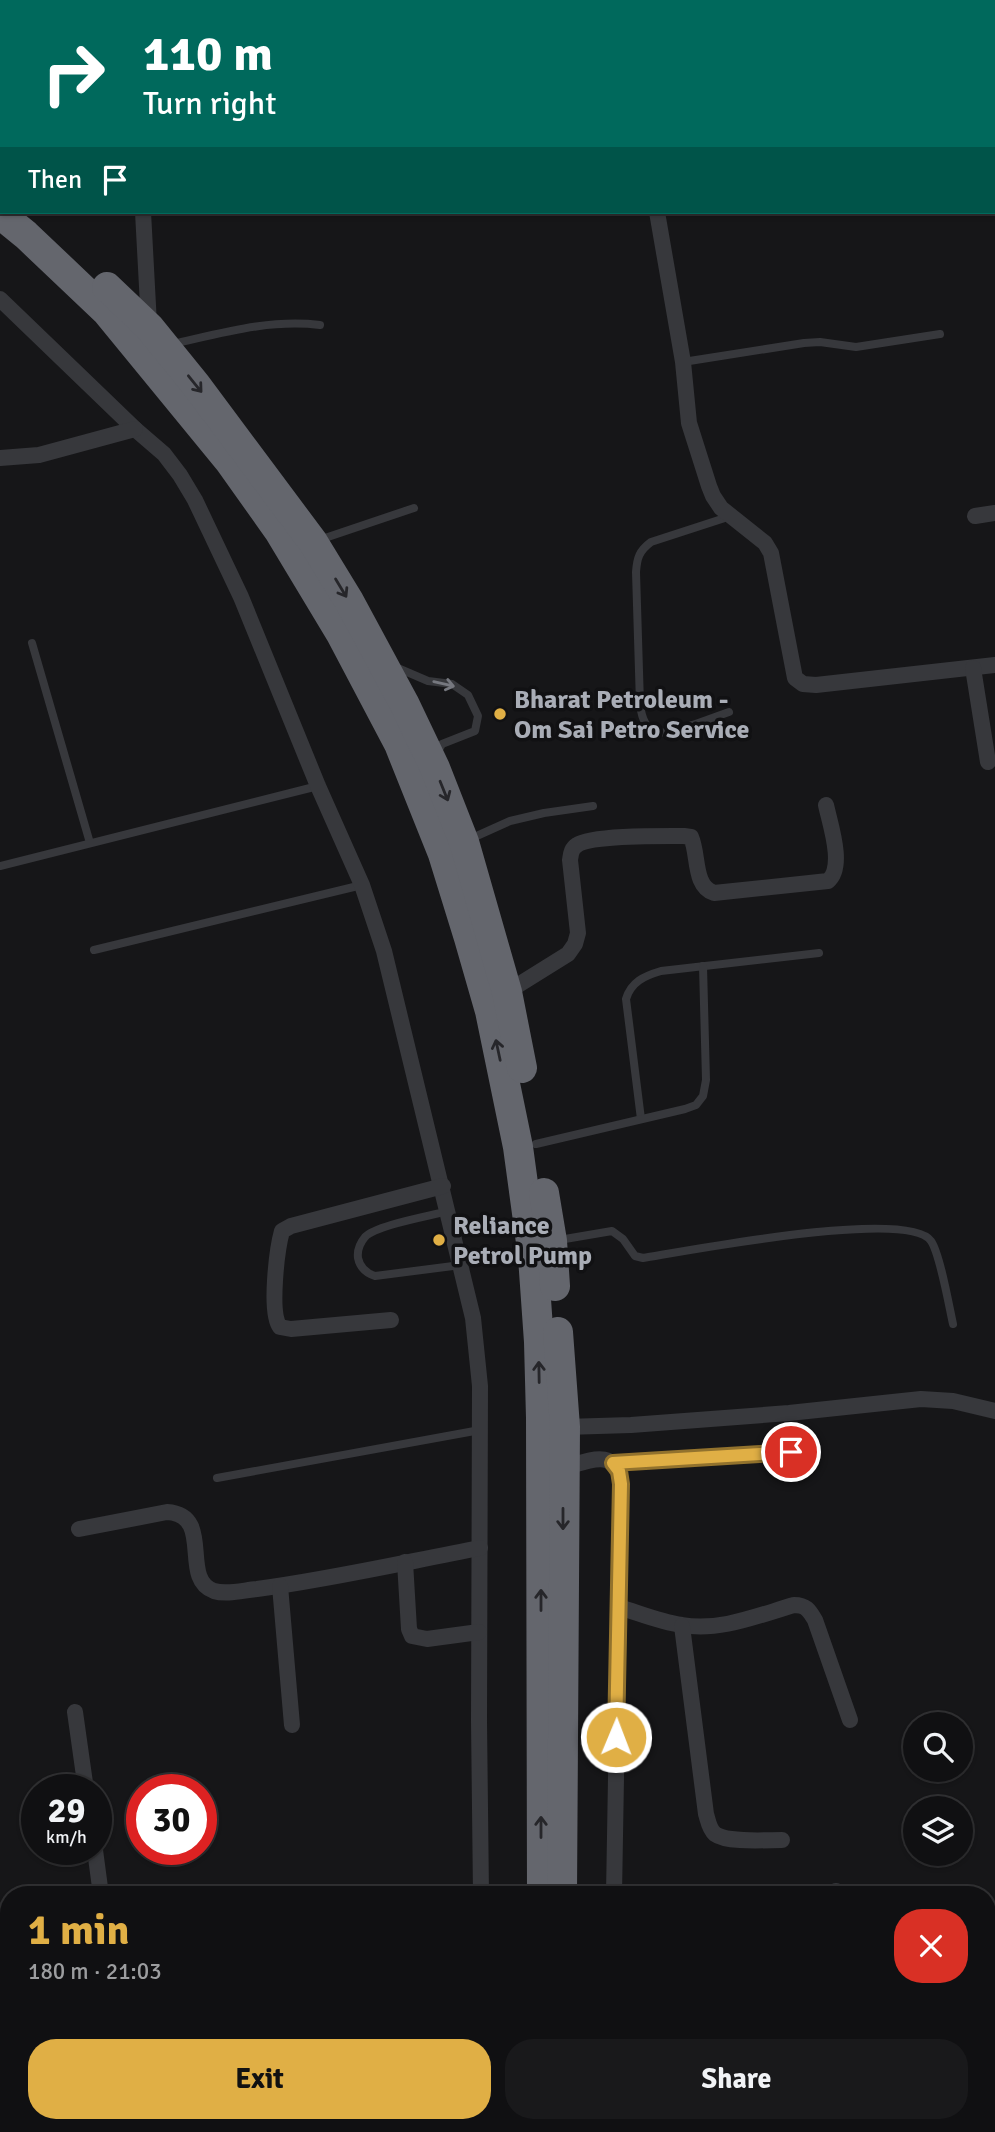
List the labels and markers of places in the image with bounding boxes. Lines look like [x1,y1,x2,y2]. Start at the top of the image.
place label: Bharat Petroleum - Om Sai Petro Service [514,684,750,746]
marker: Bharat Petroleum - Om Sai Petro Service [492,706,508,722]
place label: Reliance Petrol Pump [453,1210,592,1272]
marker: Reliance Petrol Pump [431,1232,447,1248]
pin [761,1422,821,1482]

